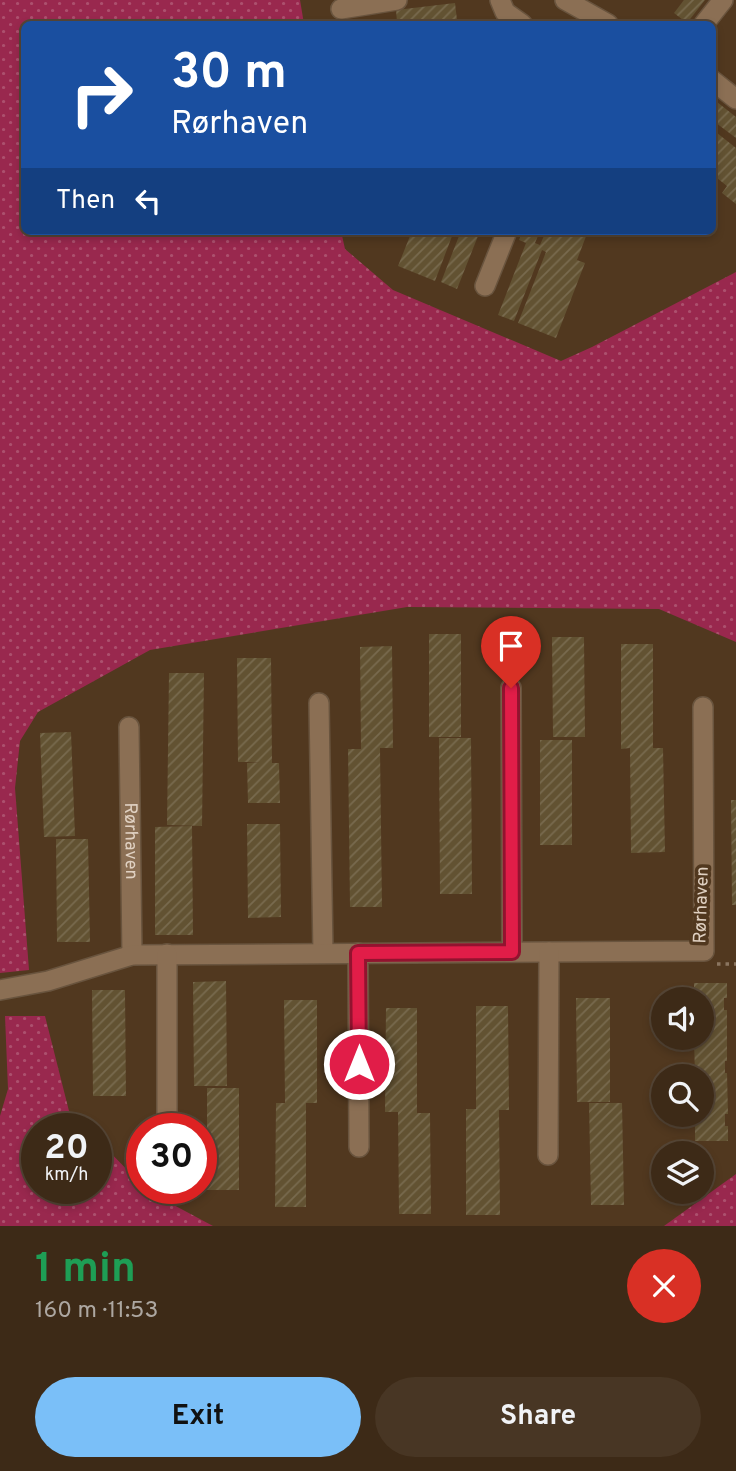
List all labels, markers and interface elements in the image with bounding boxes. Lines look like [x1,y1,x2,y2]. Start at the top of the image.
text: 30 m [171,44,287,106]
icon: right [56,49,147,140]
text: Rørhaven [171,105,308,145]
icon: left [129,182,167,220]
text: Then [56,185,115,218]
pin [481,616,541,688]
icon: arrive [492,627,530,665]
street label: Rørhaven [118,802,143,880]
street label: Rørhaven [689,866,715,944]
map controls [651,987,714,1204]
button: sound [651,987,714,1050]
position arrow [322,1027,396,1101]
button: search [651,1064,714,1127]
speed limit sign: 30 [126,1113,217,1204]
text: 20 [44,1127,89,1171]
button: layers [651,1141,714,1204]
text: km/h [45,1164,88,1187]
text: 1 min [35,1244,136,1297]
button: close [627,1249,701,1323]
text: 160 m · 11:53 [35,1297,158,1326]
button: Exit [35,1377,361,1457]
button: Share [375,1377,701,1457]

